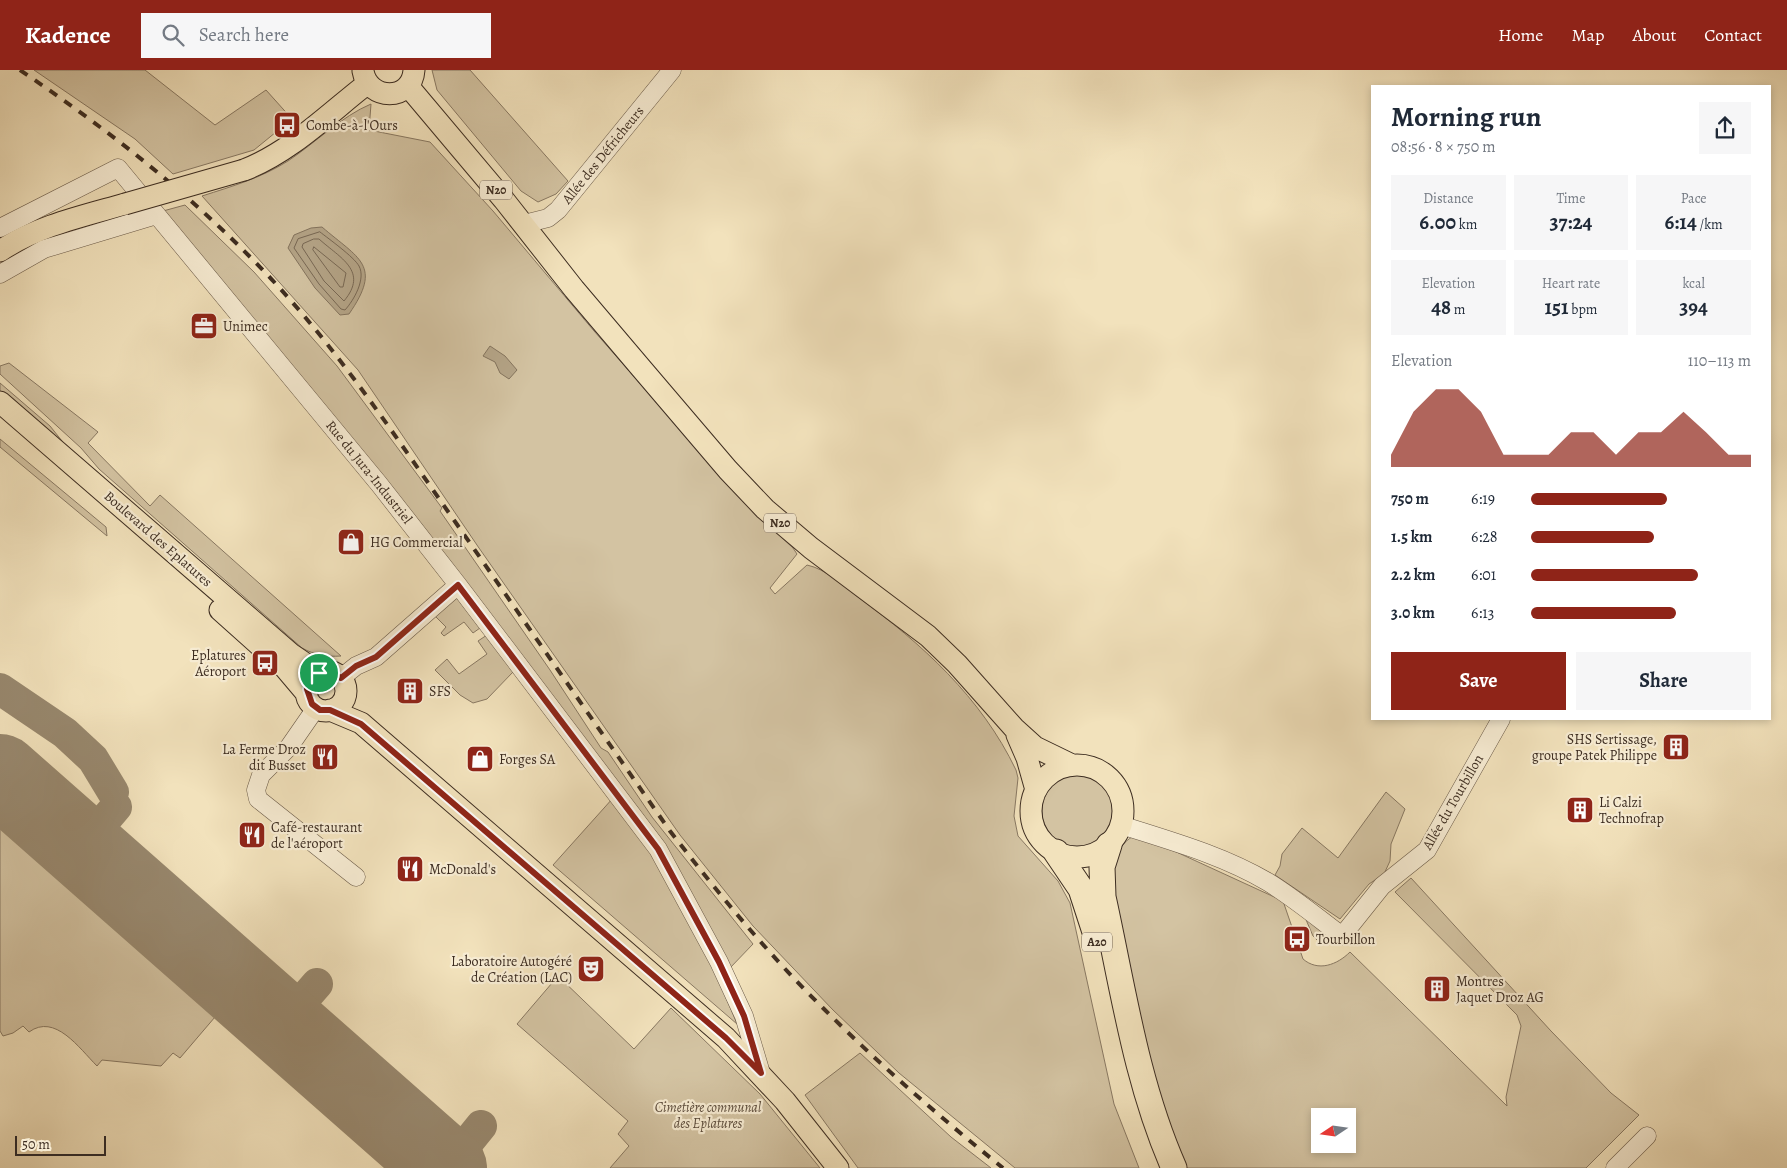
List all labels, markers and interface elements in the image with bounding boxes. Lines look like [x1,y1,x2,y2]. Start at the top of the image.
search box [141,13,491,58]
text: Kadence [25,19,111,51]
icon: search [159,21,187,49]
text: Search here [199,22,289,48]
text: Home [1498,23,1543,47]
text: Map [1571,23,1604,47]
text: About [1632,23,1676,47]
text: Contact [1704,23,1762,47]
text: Morning run [1391,98,1541,136]
street label: Allée des Défricheurs [557,102,648,209]
button: share [1699,102,1751,154]
bus stop icon: Combe-à-l'Ours [272,110,302,140]
place label: Combe-à-l'Ours [306,116,398,135]
text: 08:56 · 8 × 750 m [1391,136,1496,158]
road number: N20 [480,180,512,200]
text: Distance [1423,189,1473,208]
text: Time [1556,189,1586,208]
text: Pace [1681,189,1707,208]
text: 6.00 [1419,208,1456,236]
text: 37:24 [1549,208,1593,236]
text: 6:14 [1665,208,1697,236]
text: km [1456,215,1477,234]
text: /km [1697,215,1723,234]
text: Elevation [1421,274,1475,293]
text: Heart rate [1542,274,1600,293]
text: kcal [1682,274,1705,293]
text: 48 [1431,293,1451,321]
text: 151 [1545,293,1569,321]
text: 394 [1679,293,1708,321]
text: m [1451,300,1466,319]
text: bpm [1569,300,1597,319]
office icon: Unimec [189,311,219,341]
place label: Unimec [223,317,268,336]
text: Elevation [1391,350,1452,372]
text: 110–113 m [1688,350,1751,372]
street label: Rue du Jura-Industriel [321,416,417,528]
street label: Boulevard des Eplatures [100,487,216,591]
text: 750 m [1391,488,1429,510]
text: 6:19 [1471,488,1495,510]
road number: N20 [764,513,796,532]
text: 1.5 km [1391,526,1432,548]
text: 6:28 [1471,526,1498,548]
shop icon: HG Commercial [336,527,366,557]
place label: HG Commercial [370,533,463,552]
text: 2.2 km [1391,564,1435,586]
text: 6:01 [1471,564,1496,586]
text: 3.0 km [1391,602,1435,624]
text: 6:13 [1471,602,1494,624]
place label: Eplatures Aéroport [191,646,246,681]
bus stop icon: Eplatures Aéroport [250,648,280,678]
pin [298,652,340,694]
button: Save [1391,652,1566,710]
button: Share [1576,652,1751,710]
icon: arrive [305,659,333,687]
building icon: SFS [395,676,425,706]
place label: SFS [429,682,451,701]
place label: SHS Sertissage, groupe Patek Philippe [1532,730,1657,765]
building icon: SHS Sertissage, groupe Patek Philippe [1661,732,1691,762]
place label: La Ferme Droz dit Busset [222,740,306,775]
restaurant icon: La Ferme Droz dit Busset [310,742,340,772]
shop icon: Forges SA [465,744,495,774]
place label: Forges SA [499,750,556,769]
street label: Allée du Tourbillon [1417,751,1488,854]
place label: Li Calzi Technofrap [1599,793,1664,828]
building icon: Li Calzi Technofrap [1565,795,1595,825]
place label: Café-restaurant de l'aéroport [271,818,363,853]
restaurant icon: Café-restaurant de l'aéroport [237,820,267,850]
restaurant icon: McDonald's [395,854,425,884]
place label: McDonald's [429,860,496,879]
bus stop icon: Tourbillon [1282,924,1312,954]
place label: Tourbillon [1316,930,1376,949]
road number: A20 [1082,932,1112,952]
place label: Laboratoire Autogéré de Création (LAC) [451,952,572,987]
theatre icon: Laboratoire Autogéré de Création (LAC) [576,954,606,984]
place label: Montres Jaquet Droz AG [1456,972,1544,1007]
building icon: Montres Jaquet Droz AG [1422,974,1452,1004]
park label: Cimetière communal des Eplatures [655,1098,762,1133]
north arrow [1311,1108,1356,1152]
map controls [1311,1108,1356,1153]
scale bar [15,1133,106,1156]
text: 50 m [22,1135,50,1154]

